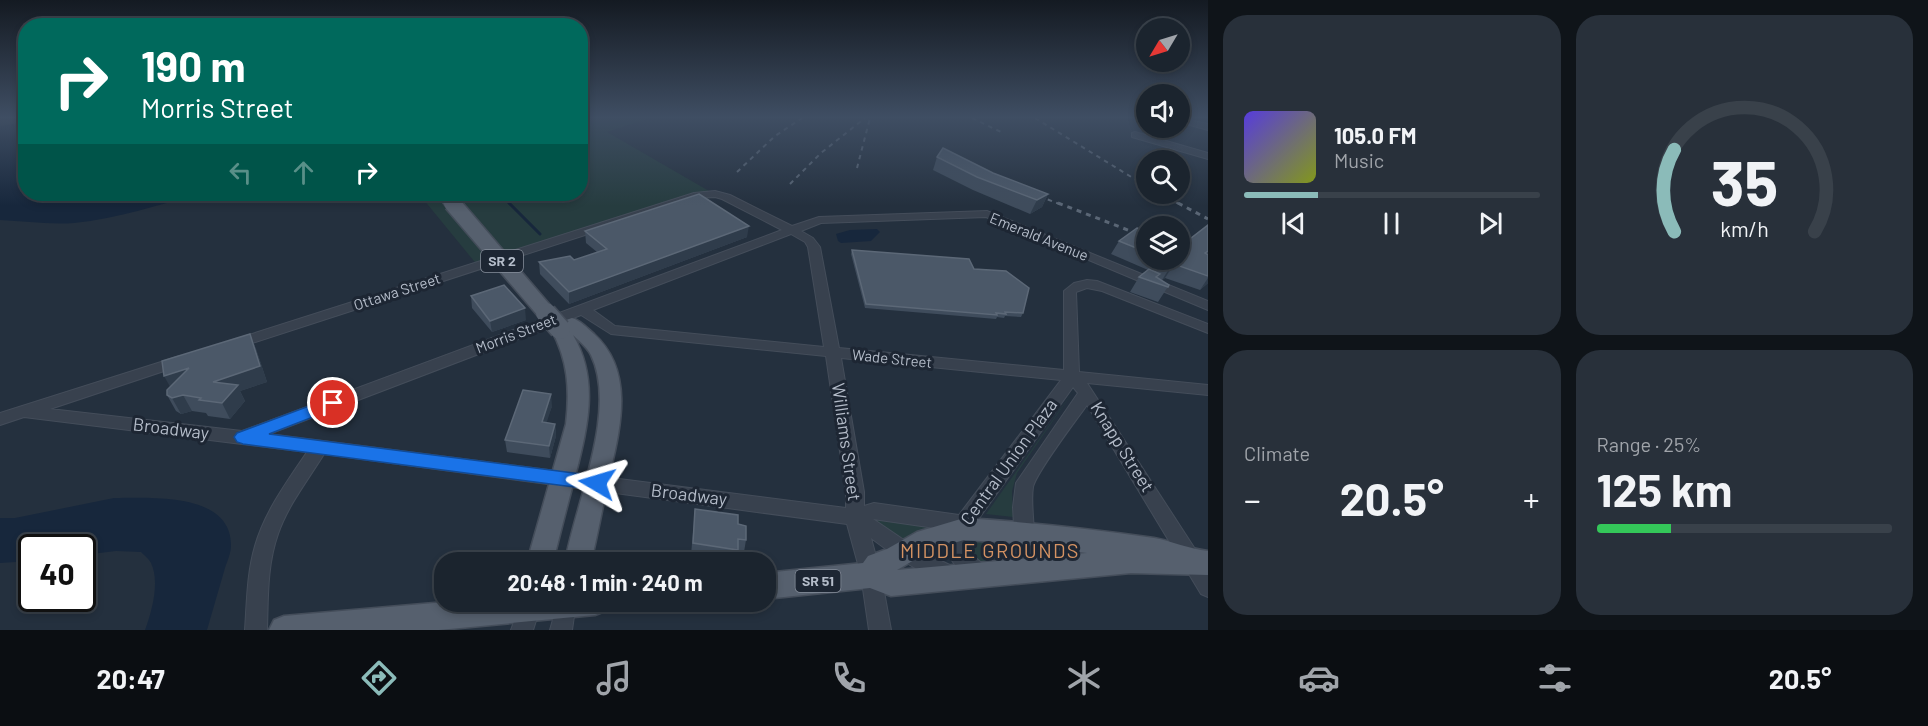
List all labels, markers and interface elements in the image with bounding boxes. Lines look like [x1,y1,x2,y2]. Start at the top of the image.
north arrow [1136,18,1190,72]
map controls [1136,18,1190,270]
text: 190 m [141,40,246,90]
icon: right [42,42,120,120]
button: sound [1136,84,1190,138]
text: Morris Street [141,91,294,123]
text: 105.0 FM [1334,122,1417,148]
text: 35 [1711,144,1778,218]
text: Music [1334,148,1384,172]
button: search [1136,150,1190,204]
icon: left [224,156,257,189]
icon: ahead [287,156,320,189]
icon: right [350,156,383,189]
icon: previous [1277,207,1310,240]
icon: pause [1375,207,1408,240]
icon: next [1474,207,1507,240]
street label: Emerald Avenue [987,208,1091,264]
button: layers [1136,216,1190,270]
text: km/h [1720,217,1769,242]
road number: SR 2 [481,250,523,272]
street label: Ottawa Street [351,269,442,314]
street label: Morris Street [473,309,558,357]
street label: Wade Street [851,345,933,371]
pin [307,377,358,428]
street label: Williams Street [828,382,866,502]
icon: arrive [316,386,349,419]
street label: Central Union Plaza [955,394,1061,529]
street label: Knapp Street [1086,397,1159,496]
street label: Broadway [132,412,211,444]
text: Range · 25% [1597,432,1701,456]
text: Climate [1244,441,1310,465]
position arrow [565,451,629,515]
text: 125 km [1597,462,1732,516]
text: 20.5° [1340,471,1444,525]
street label: Broadway [650,478,729,510]
text: − [1244,479,1261,519]
text: + [1523,479,1540,519]
speed limit sign: 40 [18,534,96,612]
district label: MIDDLE GROUNDS [900,538,1080,562]
text: 20:48 · 1 min · 240 m [507,569,703,595]
road number: SR 51 [796,570,840,592]
icon: directions [358,657,400,699]
icon: music [593,657,635,699]
icon: phone [828,657,870,699]
icon: climate [1063,657,1105,699]
icon: car [1298,657,1340,699]
icon: filters [1534,657,1576,699]
text: 20:47 [97,662,165,694]
text: 20.5° [1769,662,1831,694]

